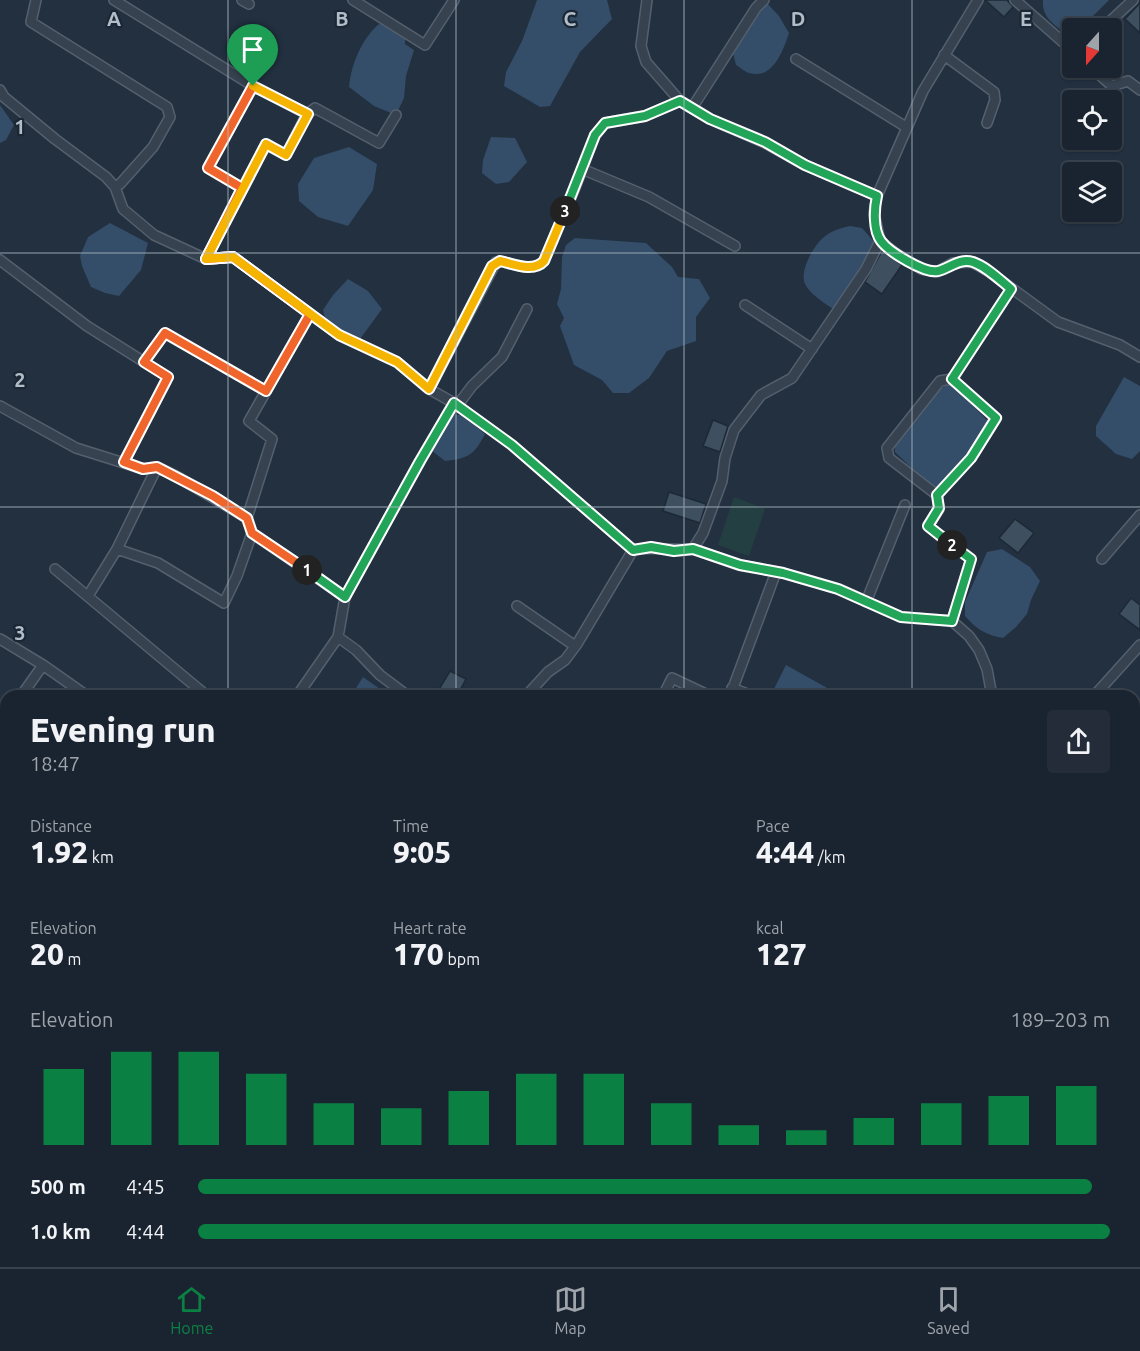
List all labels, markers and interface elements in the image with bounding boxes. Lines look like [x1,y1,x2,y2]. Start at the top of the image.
text: A [107,7,121,30]
text: B [335,7,349,30]
text: C [564,7,577,30]
text: D [791,7,805,30]
text: E [1020,7,1032,30]
north arrow [1062,18,1122,78]
map controls [1062,18,1122,222]
pin [227,24,278,86]
icon: arrive [236,33,269,66]
button: locate [1062,90,1122,150]
text: 1 [14,115,26,138]
button: layers [1062,162,1122,222]
pin: 3 [550,196,580,226]
text: 3 [560,202,570,220]
text: 2 [14,368,26,391]
pin: 2 [937,530,967,560]
text: 2 [947,536,957,554]
pin: 1 [292,555,322,585]
text: 1 [302,561,312,579]
text: 3 [14,621,26,644]
button: share [1047,710,1110,773]
text: Evening run [30,711,216,748]
text: 18:47 [30,752,80,775]
text: Distance [30,817,92,835]
text: Time [393,817,429,835]
text: Pace [756,817,790,835]
text: 1.92 [30,835,88,869]
text: 9:05 [393,835,451,869]
text: 4:44 [756,835,814,869]
text: km [88,848,114,866]
text: /km [814,848,846,866]
text: Elevation [30,919,97,937]
text: Heart rate [393,919,467,937]
text: kcal [756,919,784,937]
text: 20 [30,937,64,971]
text: 170 [393,937,444,971]
text: 127 [756,937,807,971]
text: m [64,950,81,968]
text: bpm [444,950,480,968]
text: Elevation [30,1008,113,1031]
text: 189–203 m [1011,1008,1110,1031]
text: 500 m [30,1175,86,1198]
text: 4:45 [126,1175,165,1198]
text: 1.0 km [30,1220,91,1243]
text: 4:44 [126,1220,165,1243]
tab: Home [170,1283,213,1337]
tab: Map [554,1283,587,1337]
tab: Saved [927,1283,970,1337]

